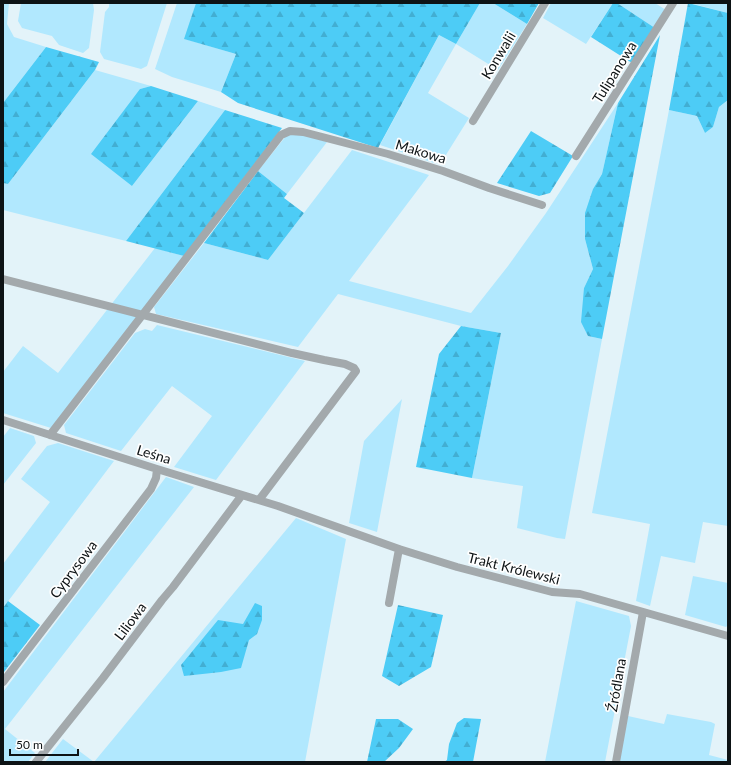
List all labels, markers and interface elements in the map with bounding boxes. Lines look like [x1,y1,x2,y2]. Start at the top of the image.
street label: Konwalii [477,28,519,82]
street label: Tulipanowa [588,38,640,106]
street label: Makowa [394,135,448,167]
street label: Leśna [135,441,173,467]
street label: Cyprysowa [46,537,100,601]
street label: Trakt Królewski [466,548,562,588]
street label: Liliowa [110,599,150,643]
street label: Źródlana [603,657,629,713]
scale bar [10,731,78,757]
text: 50 m [16,737,43,752]

